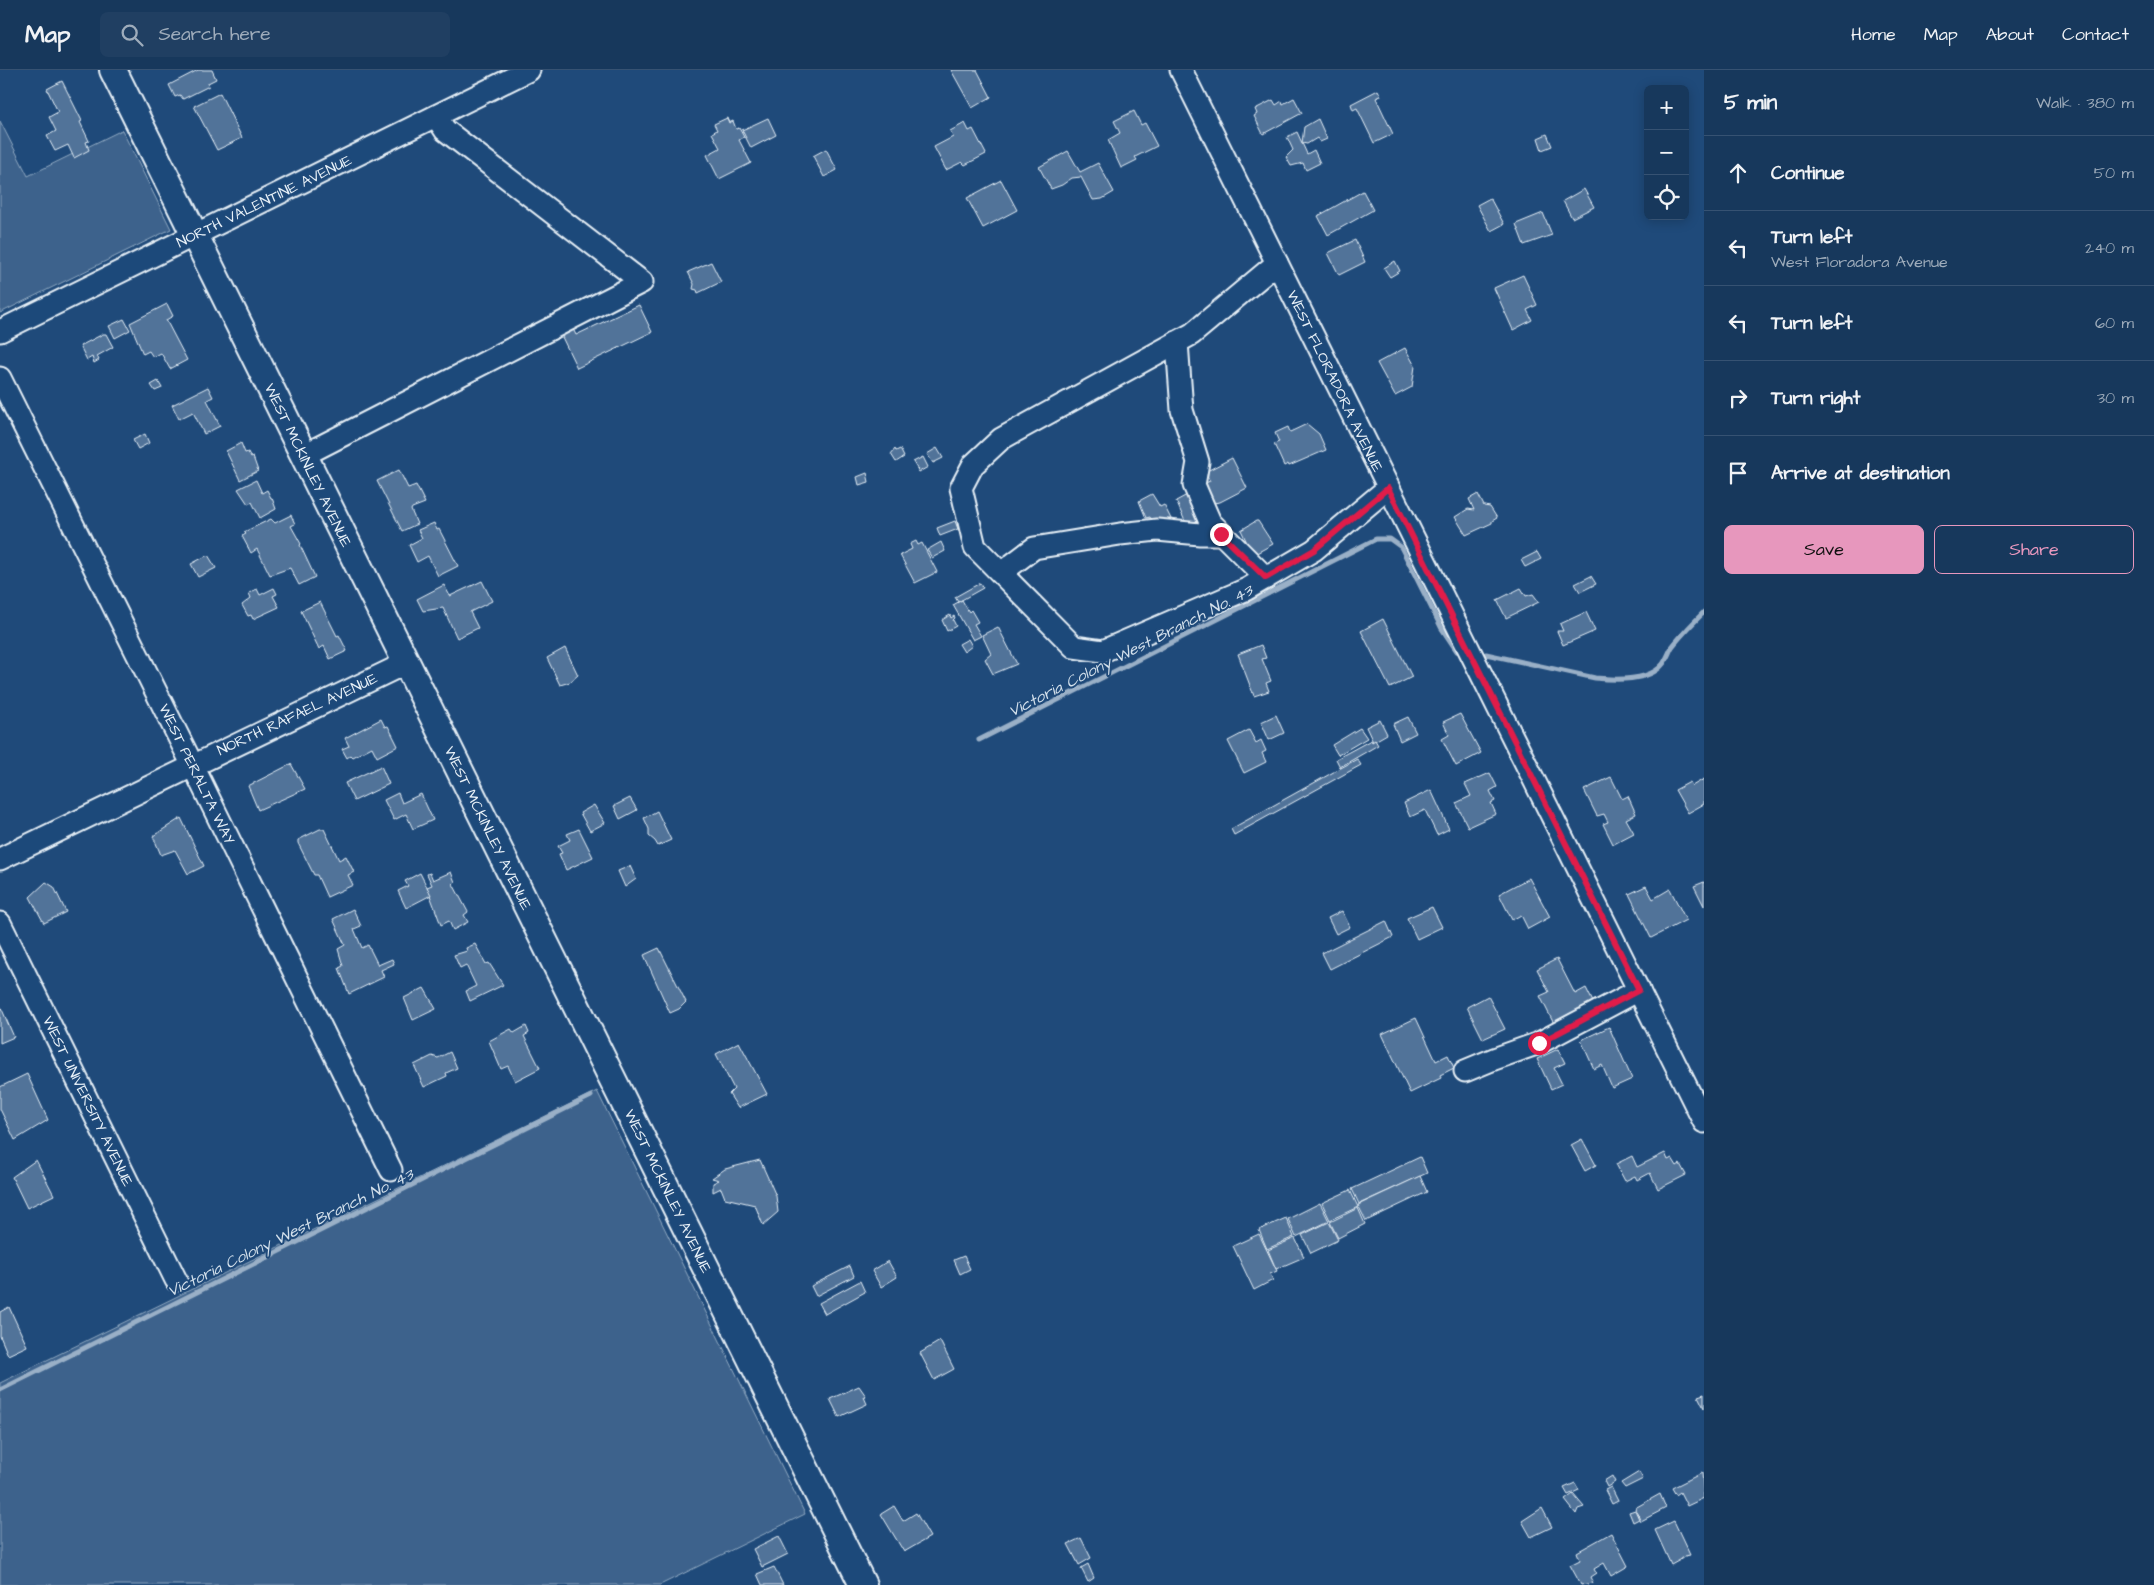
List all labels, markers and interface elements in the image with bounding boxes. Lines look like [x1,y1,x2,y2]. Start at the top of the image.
search box [100,12,450,57]
text: Map [25,18,70,52]
icon: search [118,21,146,49]
text: Search here [158,21,271,48]
text: Home [1851,22,1896,47]
text: Map [1924,22,1958,47]
text: About [1986,22,2034,47]
text: Contact [2062,22,2129,47]
map controls [1644,85,1689,220]
button: + [1644,85,1689,130]
text: 5 min [1724,88,1777,117]
text: Walk · 380 m [2036,92,2134,114]
button: − [1644,130,1689,175]
street label: NORTH VALENTINE AVENUE [173,150,356,253]
icon: ahead [1724,159,1752,187]
text: Continue [1771,160,1845,187]
text: 50 m [2094,162,2134,184]
button: locate [1644,175,1689,220]
text: Turn left [1771,224,1852,251]
icon: left [1724,234,1752,262]
text: 240 m [2085,237,2134,259]
text: West Floradora Avenue [1771,251,1948,273]
street label: WEST FLORADORA AVENUE [1281,287,1388,476]
icon: left [1724,309,1752,337]
text: Turn left [1771,310,1852,337]
text: 60 m [2095,312,2134,334]
street label: WEST MCKINLEY AVENUE [259,380,356,551]
icon: right [1724,384,1752,412]
text: Turn right [1771,385,1860,412]
text: 30 m [2097,387,2134,409]
icon: arrive [1724,459,1752,487]
text: Arrive at destination [1771,460,1950,487]
route end [1210,523,1233,546]
button: Save [1724,525,1924,574]
button: Share [1934,525,2134,574]
water label: Victoria Colony West Branch No. 43 [1005,579,1258,723]
street label: NORTH RAFAEL AVENUE [214,668,381,761]
street label: WEST PERALTA WAY [153,701,240,848]
street label: WEST MCKINLEY AVENUE [439,743,536,914]
street label: WEST UNIVERSITY AVENUE [37,1013,138,1190]
route start [1528,1032,1551,1055]
street label: WEST MCKINLEY AVENUE [619,1106,716,1277]
water label: Victoria Colony West Branch No. 43 [164,1163,419,1303]

